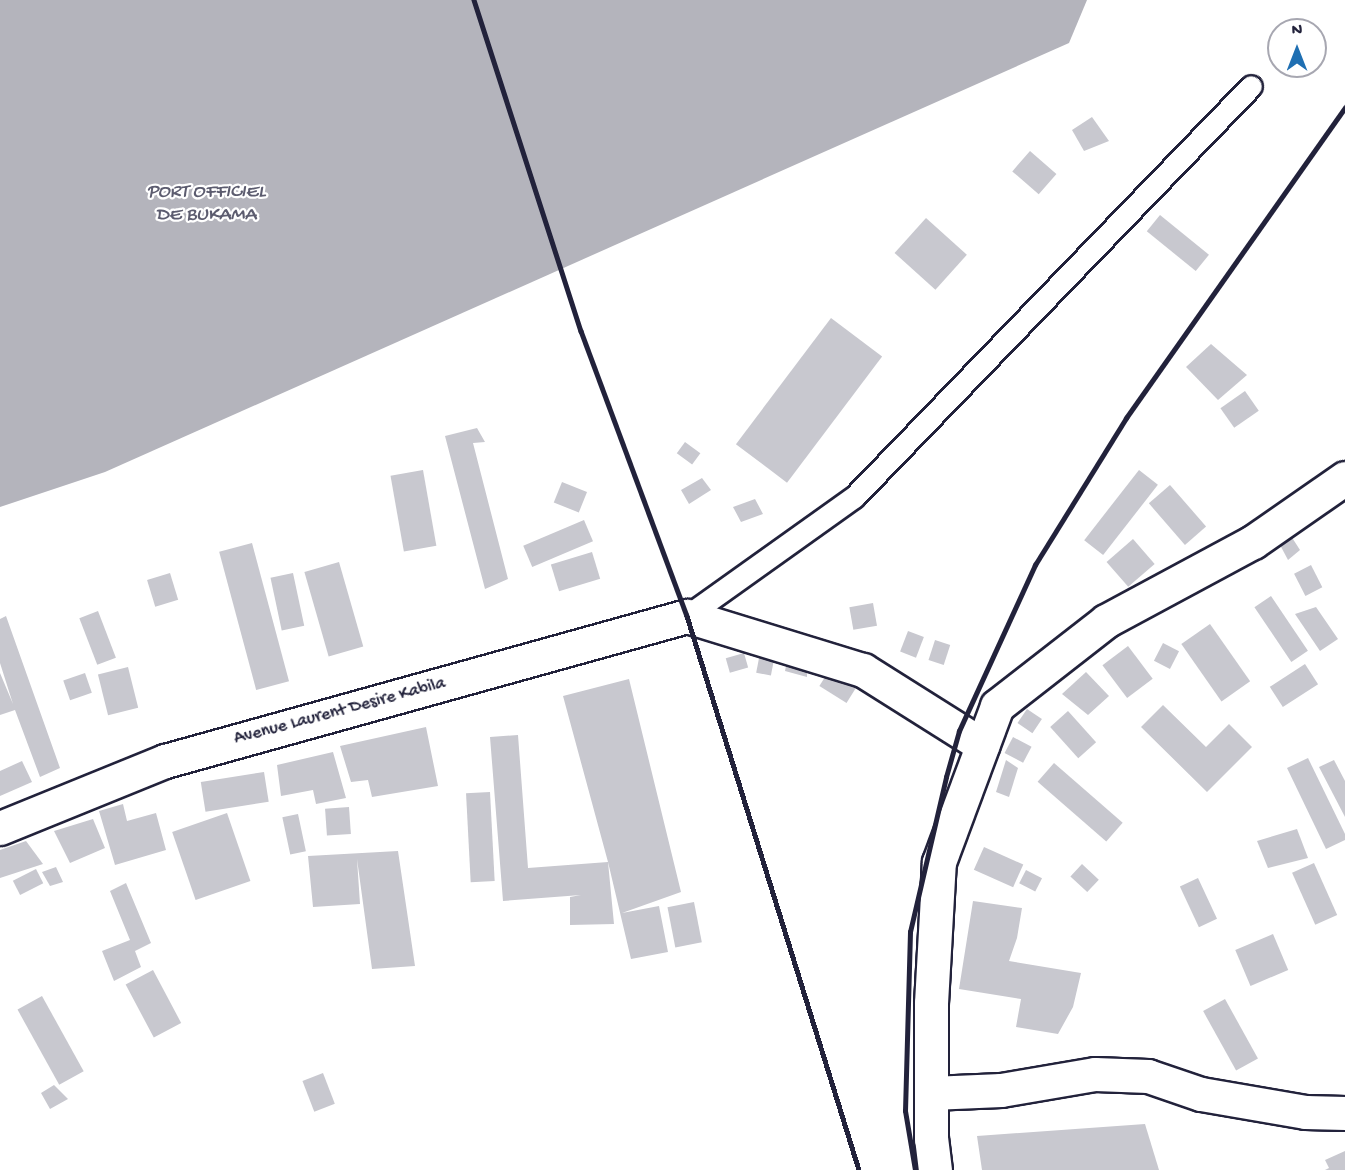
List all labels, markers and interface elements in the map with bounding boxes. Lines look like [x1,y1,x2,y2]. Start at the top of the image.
north arrow [1267,18,1327,78]
text: N [1292,22,1302,41]
water label: PORT OFFICIEL DE BUKAMA [147,181,265,228]
street label: Avenue Laurent Desire Kabila [232,673,448,751]

